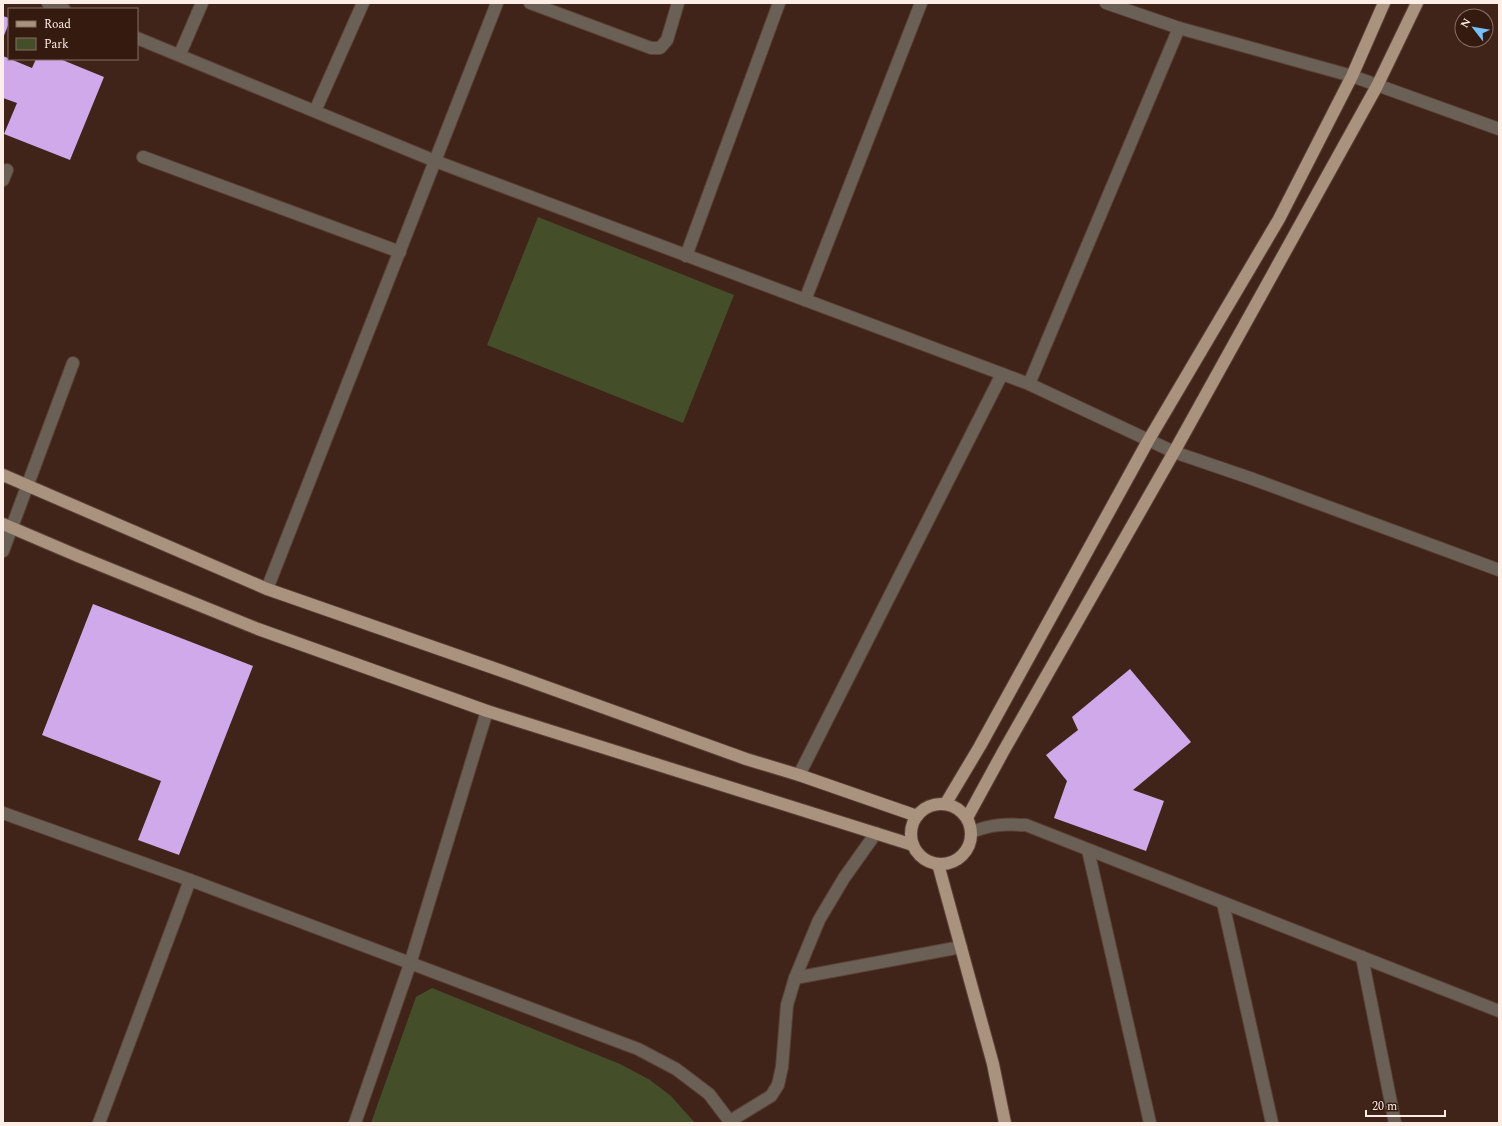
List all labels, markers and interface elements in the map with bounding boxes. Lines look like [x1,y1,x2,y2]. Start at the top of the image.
legend [8,8,138,60]
north arrow [1454,8,1494,48]
text: Road [44,15,71,34]
text: N [1456,15,1475,31]
text: Park [44,35,69,54]
scale bar [1366,1092,1445,1118]
text: 20 m [1372,1097,1397,1116]

